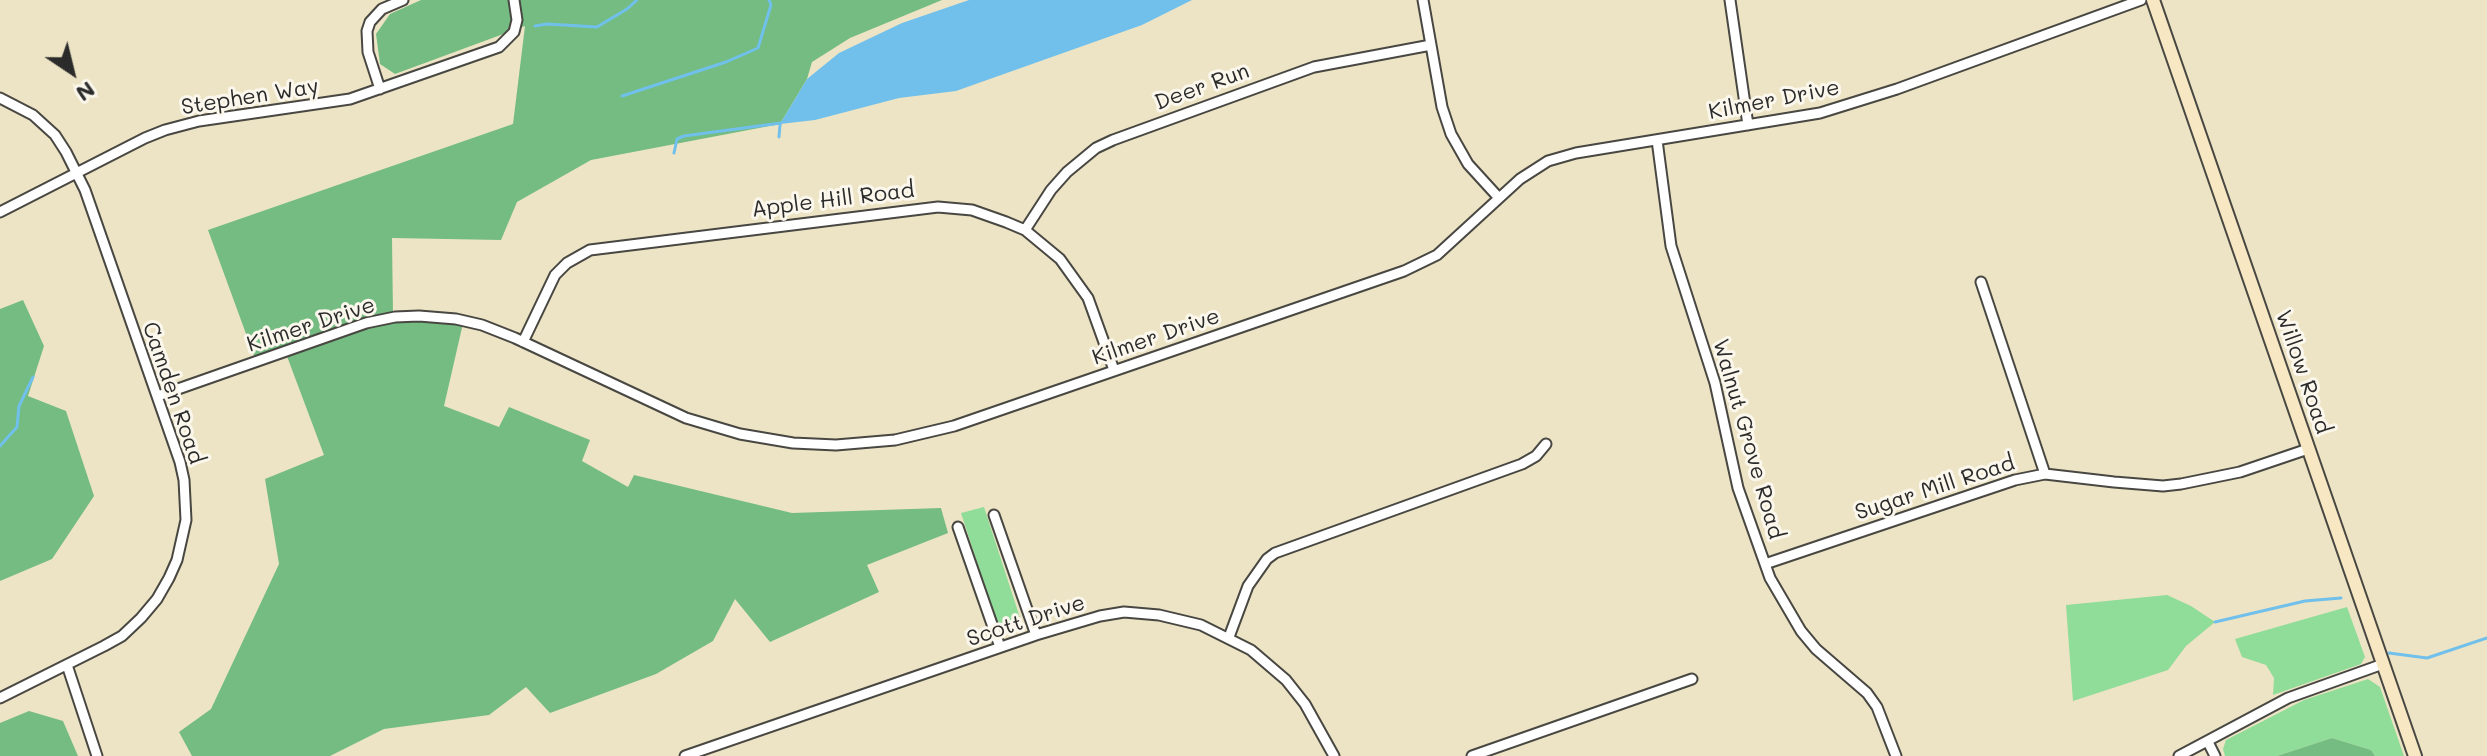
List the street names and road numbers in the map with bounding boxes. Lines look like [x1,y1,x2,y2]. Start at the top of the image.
street label: Deer Run [1151,58,1253,116]
street label: Stephen Way [179,73,321,121]
street label: Kilmer Drive [1706,74,1842,126]
street label: Apple Hill Road [750,177,916,223]
street label: Kilmer Drive [244,292,378,358]
street label: Kilmer Drive [1089,303,1223,371]
street label: Willow Road [2270,307,2336,437]
street label: Camden Road [136,318,210,468]
street label: Walnut Grove Road [1707,336,1789,542]
street label: Sugar Mill Road [1852,450,2018,526]
street label: Scott Drive [963,589,1089,653]

